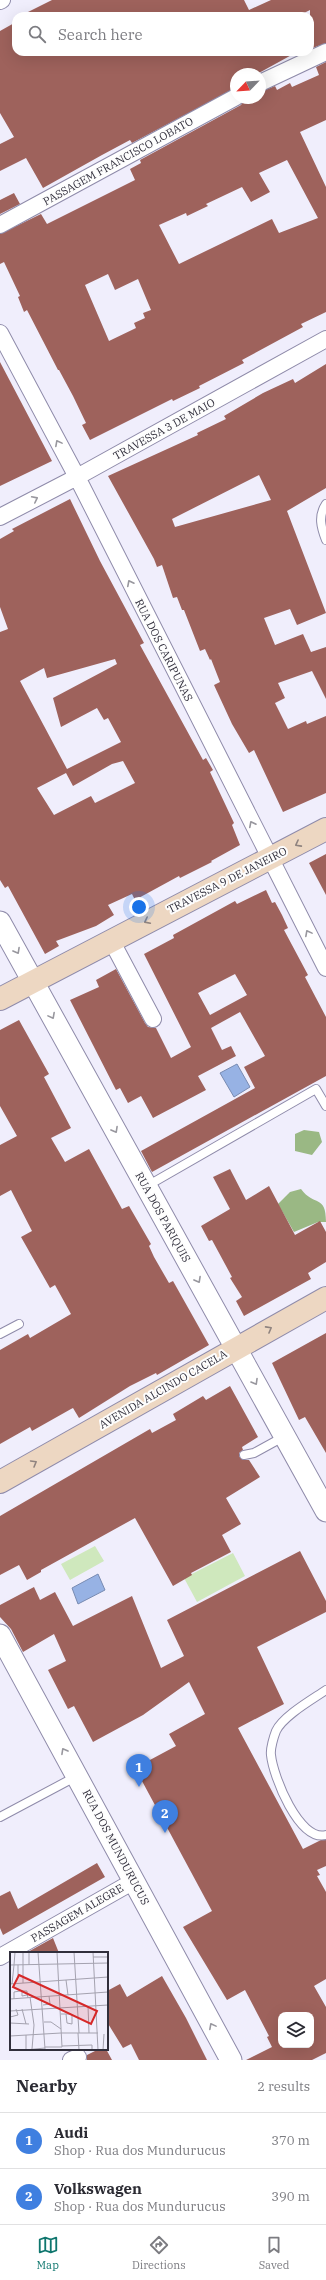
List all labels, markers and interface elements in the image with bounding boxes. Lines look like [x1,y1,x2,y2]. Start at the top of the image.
search box [12,12,314,56]
icon: search [26,23,48,45]
text: Search here [58,25,143,44]
north arrow [230,68,266,104]
street label: PASSAGEM FRANCISCO LOBATO [40,114,196,208]
street label: TRAVESSA 3 DE MAIO [111,395,217,463]
one-way arrow [56,440,63,447]
one-way arrow [30,496,38,504]
one-way arrow [127,579,135,587]
street label: RUA DOS CARIPUNAS [132,596,196,704]
one-way arrow [249,820,257,828]
one-way arrow [294,839,302,846]
street label: TRAVESSA 9 DE JANEIRO [165,844,289,916]
your location [129,897,149,917]
one-way arrow [144,916,152,924]
one-way arrow [305,930,313,937]
one-way arrow [12,947,19,955]
one-way arrow [48,1011,55,1019]
one-way arrow [110,1126,117,1133]
street label: RUA DOS PARIQUIS [132,1169,194,1265]
one-way arrow [193,1276,200,1283]
one-way arrow [265,1327,272,1334]
street label: AVENIDA ALCINDO CACELA [96,1346,230,1431]
one-way arrow [250,1378,257,1385]
one-way arrow [30,1460,37,1467]
one-way arrow [61,1748,68,1756]
pin: 1 [126,1754,152,1787]
street label: RUA DOS MUNDURUCUS [80,1787,152,1907]
pin: 2 [152,1800,178,1833]
street label: PASSAGEM ALEGRE [28,1881,126,1945]
inset map [10,1952,108,2050]
map controls [278,2012,314,2048]
button: layers [278,2012,314,2048]
one-way arrow [210,2023,217,2030]
text: Nearby [16,2075,77,2097]
text: 2 results [257,2078,310,2095]
text: Audi [54,2123,88,2142]
text: 1 [25,2132,33,2149]
text: 370 m [271,2132,310,2149]
text: Shop · Rua dos Mundurucus [54,2142,226,2159]
text: Volkswagen [54,2179,142,2198]
text: 2 [25,2188,33,2205]
text: 390 m [271,2188,310,2205]
text: Shop · Rua dos Mundurucus [54,2198,226,2215]
tab: Map [37,2234,59,2272]
tab: Directions [132,2234,186,2272]
tab: Saved [259,2234,289,2272]

